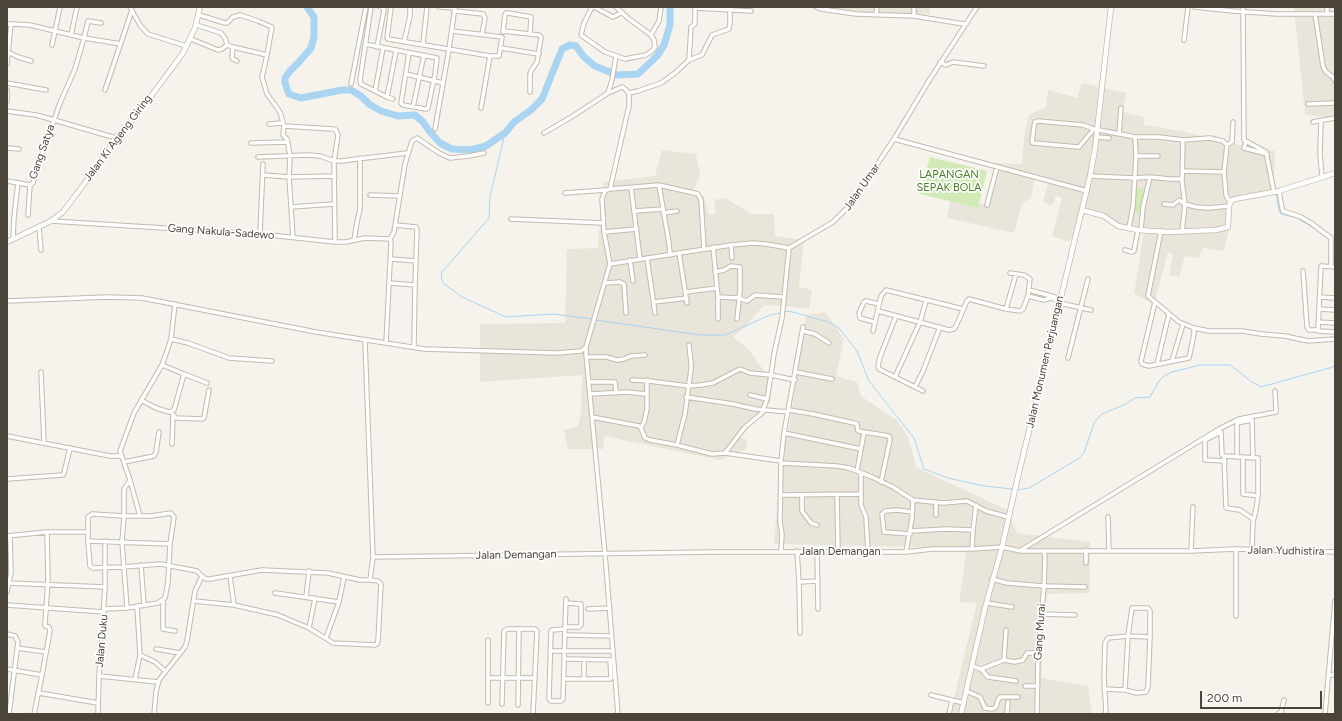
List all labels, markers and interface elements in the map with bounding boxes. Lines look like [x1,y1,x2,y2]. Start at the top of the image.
street label: Jalan Ki Ageng Giring [81,92,155,184]
street label: Gang Satya [26,123,58,181]
street label: Jalan Umar [841,161,883,213]
park label: LAPANGAN SEPAK BOLA [917,168,981,194]
street label: Gang Nakula-Sadewo [167,222,275,242]
street label: Jalan Monumen Perjuangan [1023,295,1067,429]
street label: Jalan Yudhistira [1247,544,1325,558]
street label: Jalan Demangan [799,545,881,559]
street label: Jalan Demangan [475,548,557,562]
street label: Gang Murai [1031,603,1049,661]
street label: Jalan Duku [93,614,111,668]
scale bar [1202,683,1324,709]
text: 200 m [1207,691,1242,705]

